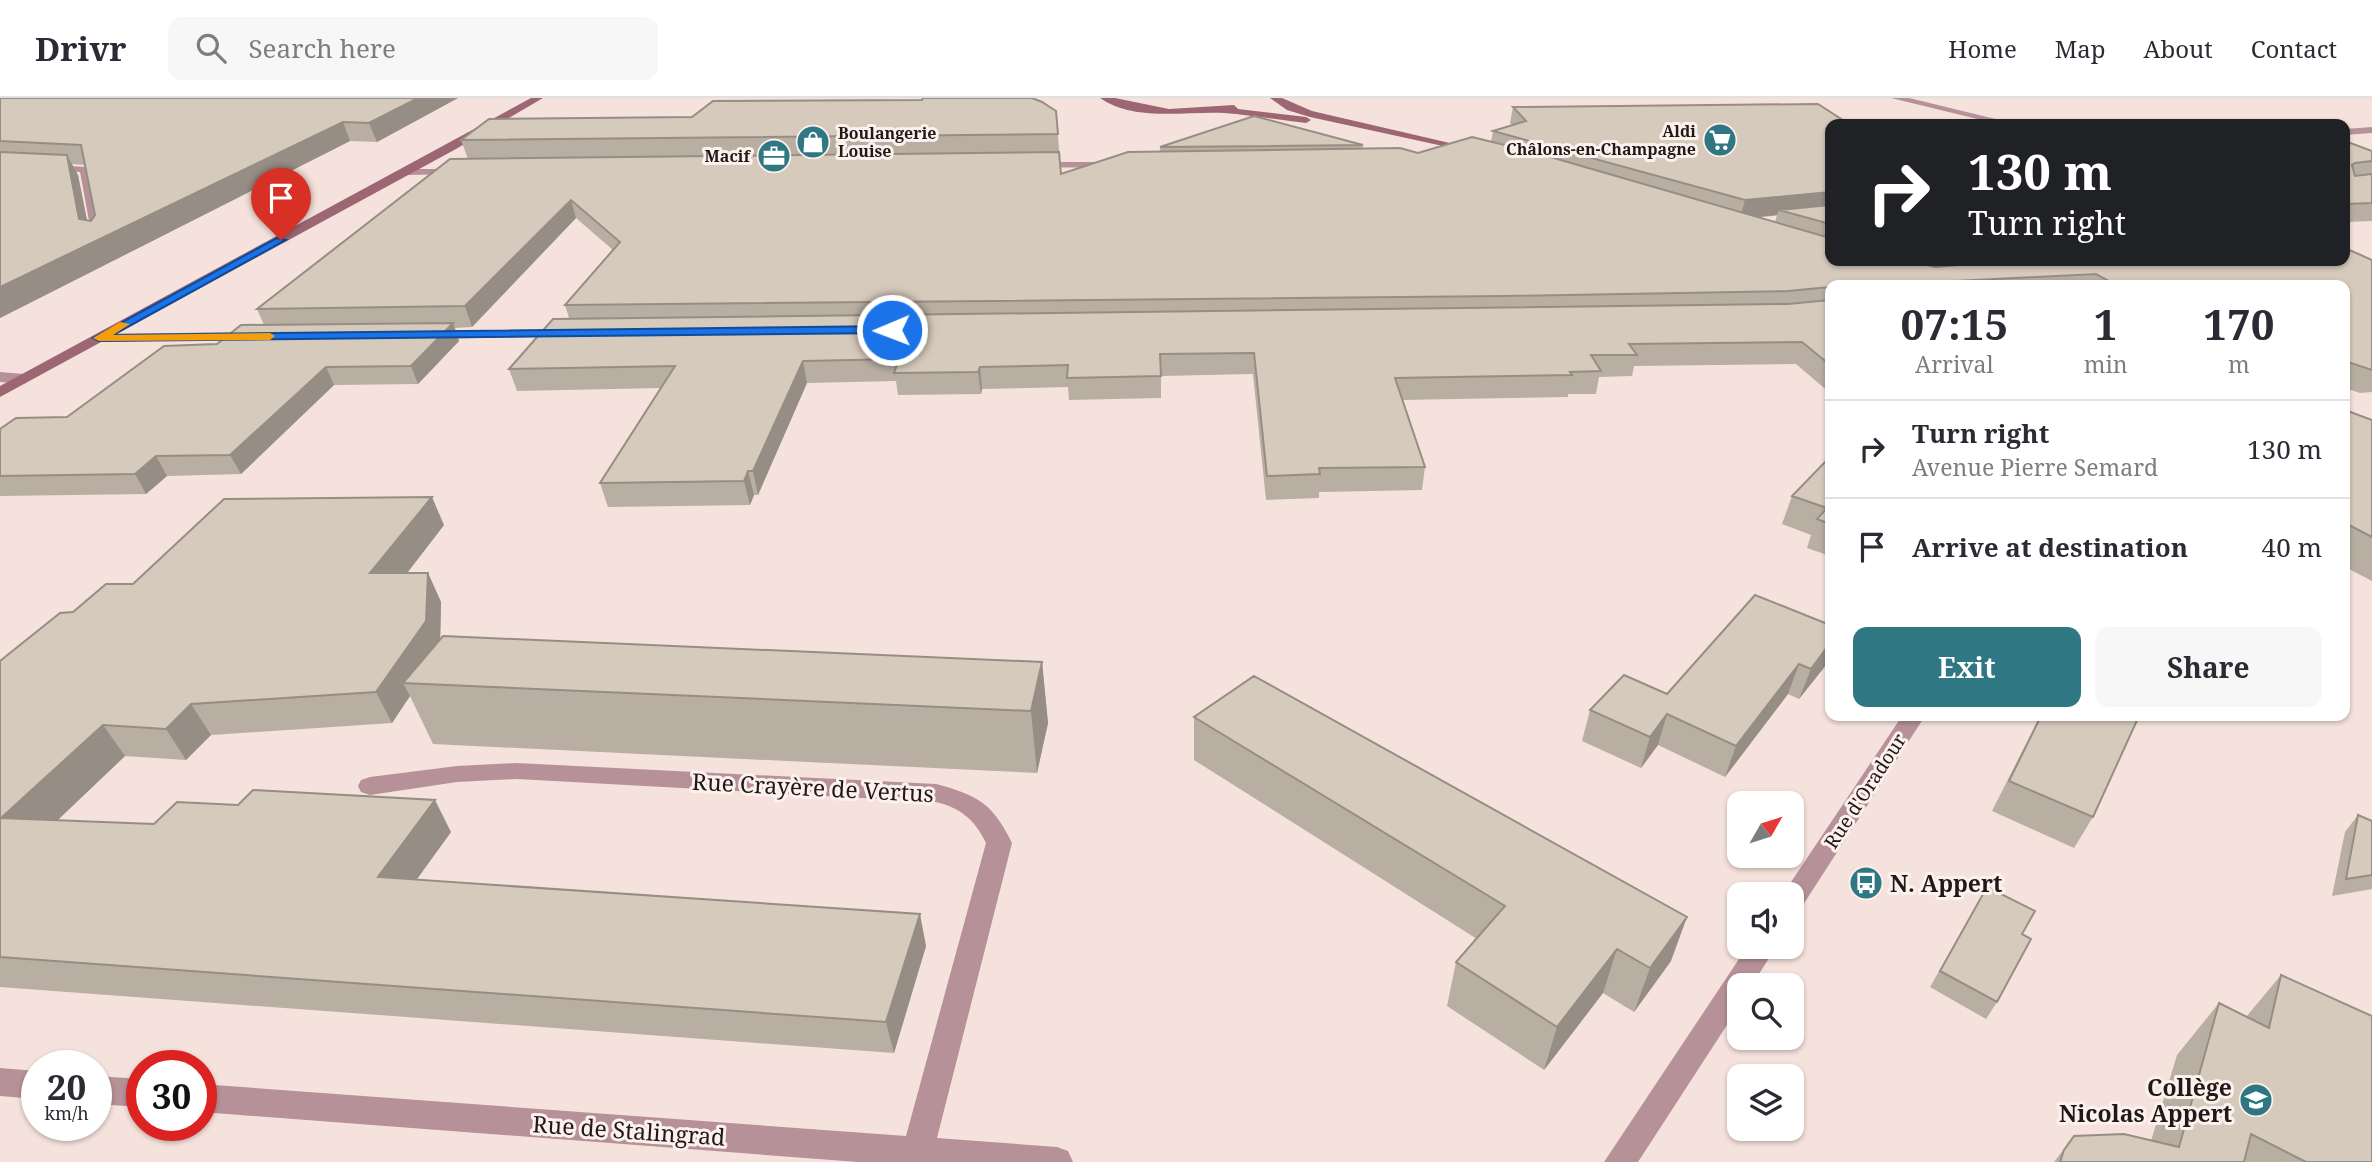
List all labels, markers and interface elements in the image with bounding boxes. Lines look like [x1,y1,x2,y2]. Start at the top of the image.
search box [168,17,658,80]
text: Drivr [35,26,126,71]
icon: search [192,29,230,67]
text: Search here [248,30,396,66]
text: Home [1948,32,2017,65]
text: Map [2055,32,2106,65]
text: About [2144,32,2213,65]
text: Contact [2251,32,2337,65]
place label: Aldi Châlons-en-Champagne [1506,120,1696,160]
supermarket icon: Aldi Châlons-en-Champagne [1701,121,1739,159]
place label: Boulangerie Louise [838,122,936,162]
shop icon: Boulangerie Louise [794,123,832,161]
office icon: Macif [755,137,793,175]
text: 130 m [1968,138,2112,204]
place label: Macif [705,145,751,167]
icon: right [1853,147,1944,238]
pin [251,168,311,240]
icon: arrive [262,179,300,217]
text: Turn right [1968,201,2126,244]
position arrow [855,293,929,367]
text: 07:15 [1901,295,2008,352]
text: 1 [2094,295,2118,352]
text: 170 [2203,295,2274,352]
text: Arrival [1915,348,1994,380]
text: min [2084,348,2128,380]
text: m [2228,348,2250,380]
text: Turn right [1912,415,2049,451]
icon: right [1853,430,1891,468]
text: 130 m [2247,431,2322,467]
text: Avenue Pierre Semard [1912,451,2158,483]
icon: arrive [1853,528,1891,566]
text: Arrive at destination [1912,529,2188,565]
text: 40 m [2262,529,2322,565]
button: Exit [1853,627,2081,707]
button: Share [2095,627,2322,707]
street label: Rue d'Oradour [1818,728,1912,854]
street label: Rue Crayère de Vertus [691,765,935,809]
north arrow [1727,791,1804,868]
map controls [1727,791,1804,1141]
bus stop icon: N. Appert [1847,864,1885,902]
place label: N. Appert [1890,867,2002,899]
button: sound [1727,882,1804,959]
button: search [1727,973,1804,1050]
speed limit sign: 30 [126,1050,217,1141]
text: 20 [47,1063,86,1110]
button: layers [1727,1064,1804,1141]
place label: Collège Nicolas Appert [2059,1071,2232,1129]
school or university icon: Collège Nicolas Appert [2237,1081,2275,1119]
text: km/h [44,1101,89,1125]
street label: Rue de Stalingrad [532,1107,726,1153]

